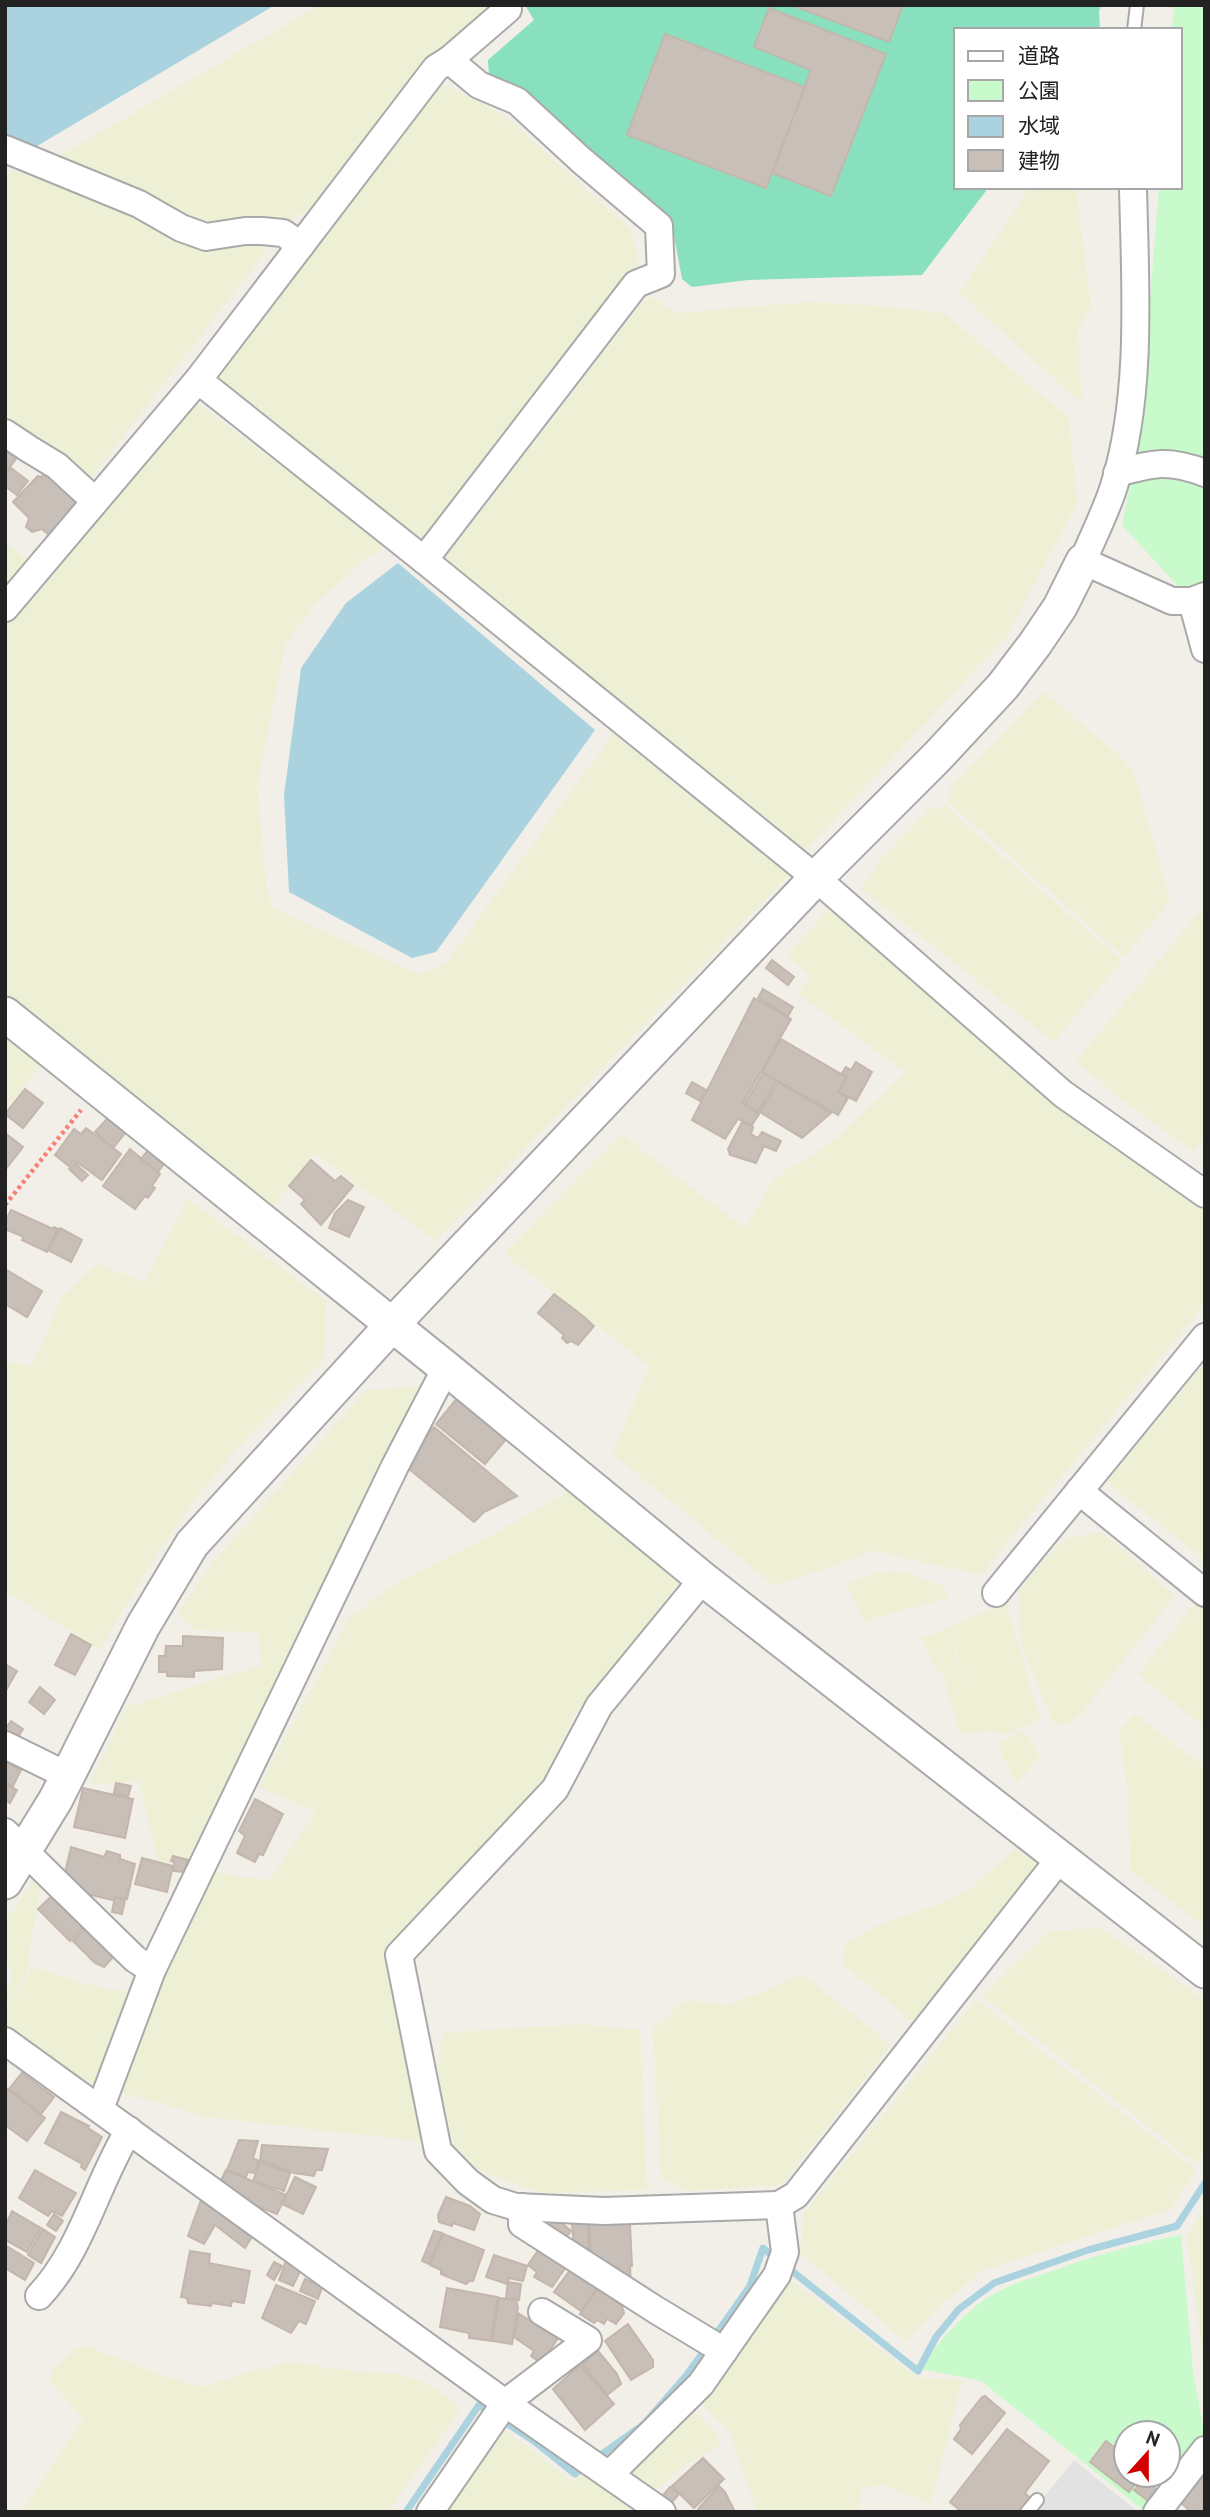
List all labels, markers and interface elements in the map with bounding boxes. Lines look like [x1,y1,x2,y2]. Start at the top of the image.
legend [954,28,1182,189]
text: 道路 [1018,42,1060,69]
text: 公園 [1018,77,1060,104]
text: 水域 [1018,112,1060,139]
text: 建物 [1018,147,1060,174]
north arrow [1112,2419,1182,2489]
text: N [1143,2425,1163,2452]

